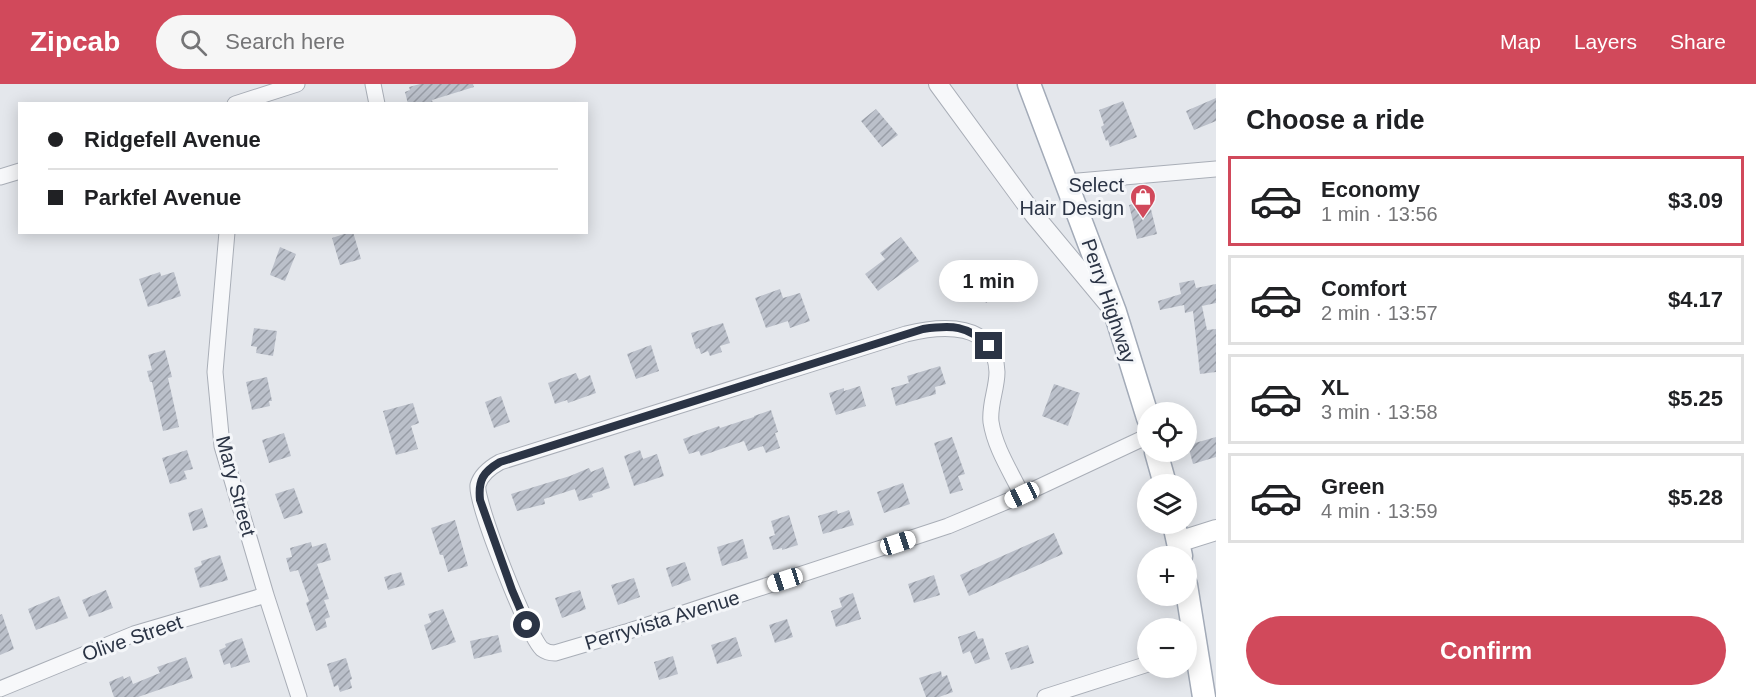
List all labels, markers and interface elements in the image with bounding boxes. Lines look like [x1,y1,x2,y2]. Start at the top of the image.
search box [156,15,576,69]
text: Zipcab [30,26,120,57]
icon: search [177,26,210,59]
text: Search here [225,29,345,54]
text: Map [1500,30,1541,53]
text: Layers [1574,30,1637,53]
text: Share [1670,30,1726,53]
text: Choose a ride [1246,105,1425,135]
text: Ridgefell Avenue [84,127,261,152]
place label: Select Hair Design [1020,174,1124,219]
icon: car [1249,174,1303,228]
text: Economy [1321,177,1420,202]
shop icon: Select Hair Design [1128,182,1158,220]
text: Parkfel Avenue [84,185,241,210]
text: $3.09 [1668,188,1723,213]
text: 1 min · 13:56 [1321,203,1438,225]
street label: Perry Highway [1077,236,1141,366]
callout: 1 min [940,259,1038,301]
text: 1 min [962,270,1015,292]
icon: car [1249,273,1303,327]
text: Comfort [1321,276,1407,301]
text: $4.17 [1668,287,1723,312]
text: 2 min · 13:57 [1321,302,1438,324]
route end [975,332,1002,359]
icon: car [1249,372,1303,426]
text: XL [1321,375,1349,400]
text: $5.25 [1668,386,1723,411]
text: 3 min · 13:58 [1321,401,1438,423]
map controls [1137,402,1197,678]
button: locate [1137,402,1197,462]
street label: Mary Street [212,433,260,539]
icon: car [1249,471,1303,525]
button: layers [1137,474,1197,534]
text: Green [1321,474,1385,499]
car [1002,479,1042,511]
text: $5.28 [1668,485,1723,510]
text: 4 min · 13:59 [1321,500,1438,522]
car [878,529,918,557]
button: + [1137,546,1197,606]
car [765,566,805,594]
street label: Perryvista Avenue [582,586,742,654]
street label: Olive Street [79,610,185,665]
route start [513,611,540,638]
button: Confirm [1246,616,1726,685]
button: − [1137,618,1197,678]

